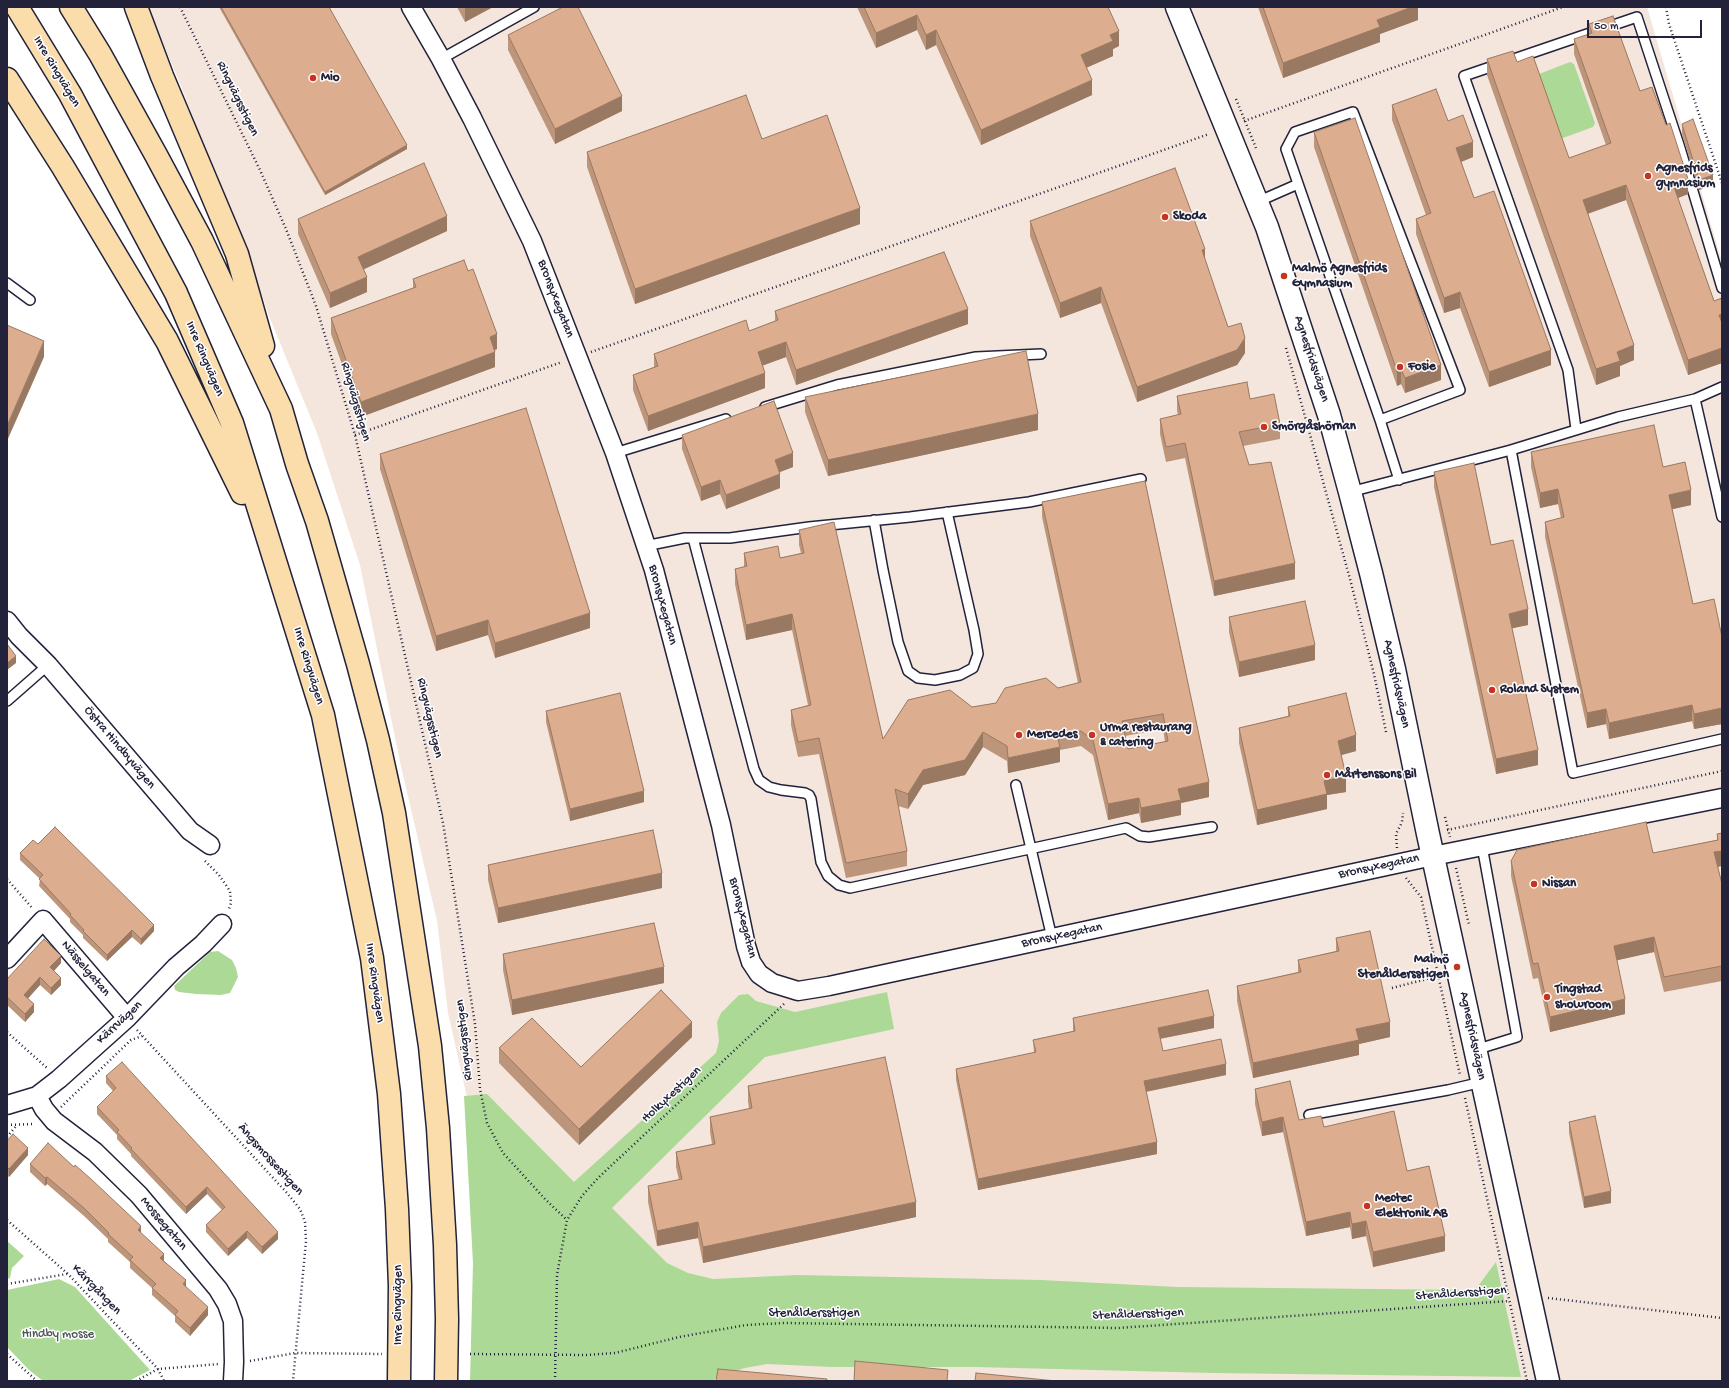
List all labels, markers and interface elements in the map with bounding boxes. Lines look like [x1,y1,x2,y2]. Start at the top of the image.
scale bar [1589,12,1704,38]
text: 50 m [1594,20,1619,34]
street label: Inre Ringvägen [29,34,83,110]
street label: Ringvägsstigen [212,59,262,139]
place label: Mio [321,70,340,86]
marker: Mio [308,73,318,83]
place label: Agnesfrids gymnasium [1656,161,1715,192]
marker: Agnesfrids gymnasium [1643,171,1653,181]
place label: Skoda [1173,209,1206,225]
marker: Skoda [1160,212,1170,222]
street label: Bronsyxegatan [533,258,577,340]
place label: Malmö Agnesfrids Gymnasium [1292,261,1387,292]
marker: Malmö Agnesfrids Gymnasium [1279,271,1289,281]
street label: Agnesfridsvägen [1290,314,1332,404]
street label: Inre Ringvägen [181,319,227,399]
place label: Fosie [1408,359,1436,375]
street label: Ringvägsstigen [336,361,374,443]
marker: Fosie [1395,362,1405,372]
place label: Smörgåshörnan [1272,419,1356,435]
marker: Smörgåshörnan [1259,422,1269,432]
street label: Bronsyxegatan [644,563,680,647]
street label: Inre Ringvägen [289,625,327,707]
street label: Agnesfridsvägen [1379,638,1413,730]
street label: Ringvägsstigen [412,677,446,759]
place label: Roland System [1500,682,1579,698]
marker: Roland System [1487,685,1497,695]
street label: Östra Hindbyvägen [80,703,158,793]
place label: Urma restaurang & catering [1100,720,1192,751]
place label: Mercedes [1027,727,1078,743]
marker: Mercedes [1014,730,1024,740]
marker: Urma restaurang & catering [1087,730,1097,740]
place label: Mårtenssons Bil [1335,767,1417,783]
marker: Mårtenssons Bil [1322,770,1332,780]
street label: Bronsyxegatan [1337,851,1421,883]
street label: Bronsyxegatan [724,876,760,960]
place label: Nissan [1542,876,1576,892]
marker: Nissan [1529,879,1539,889]
street label: Bronsyxegatan [1020,920,1104,952]
street label: Nässelgatan [57,938,113,1000]
street label: Inre Ringvägen [361,942,387,1024]
place label: Malmö Stenåldersstigen [1358,952,1449,983]
marker: Malmö Stenåldersstigen [1452,962,1462,972]
place label: Tingstad showroom [1555,982,1611,1013]
street label: Agnesfridsvägen [1455,990,1489,1082]
marker: Tingstad showroom [1542,992,1552,1002]
street label: Kärrvägen [94,998,146,1048]
street label: Ringvägsstigen [453,999,477,1081]
street label: Holkyxestigen [639,1063,705,1127]
street label: Ängsmossestigen [234,1121,306,1199]
place label: Mectec Elektronik AB [1375,1191,1447,1222]
street label: Mossegatan [136,1194,190,1254]
marker: Mectec Elektronik AB [1362,1201,1372,1211]
street label: Kärrgången [68,1261,124,1319]
street label: Inre Ringvägen [391,1265,407,1345]
street label: Stenåldersstigen [1415,1283,1507,1305]
street label: Stenåldersstigen [768,1306,860,1322]
street label: Stenåldersstigen [1092,1306,1184,1324]
park label: Hindby mosse [22,1327,94,1343]

